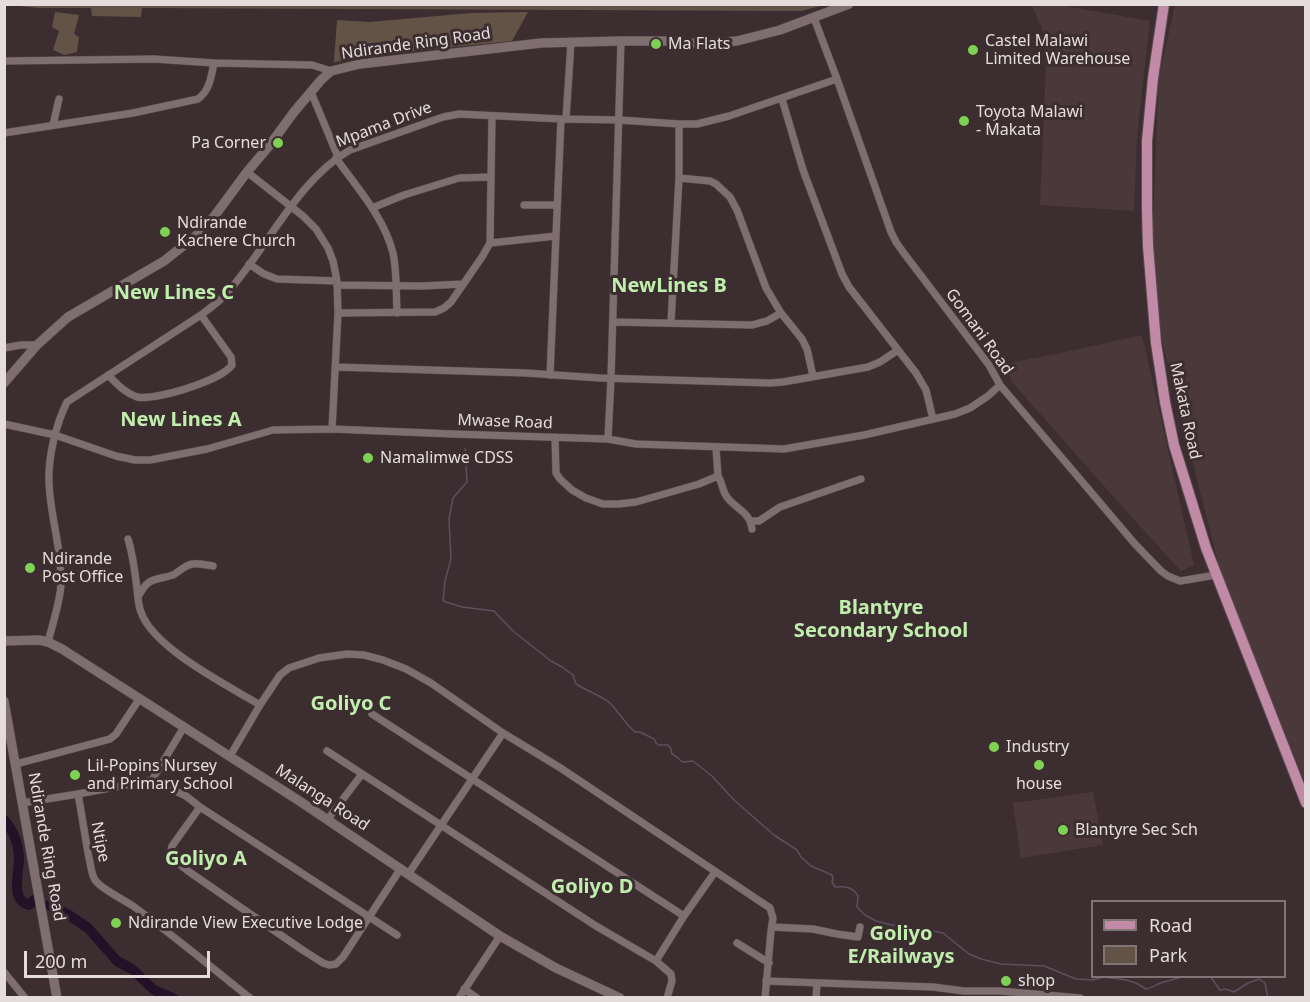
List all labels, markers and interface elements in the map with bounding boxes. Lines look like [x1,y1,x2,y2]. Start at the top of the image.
street label: Ndirande Ring Road [340,24,492,64]
place label: Castel Malawi Limited Warehouse [985,31,1130,69]
place label: Ma Flats [668,34,730,54]
marker: Ma Flats [649,37,663,51]
marker: Castel Malawi Limited Warehouse [966,43,980,57]
street label: Mpama Drive [333,98,435,152]
place label: Toyota Malawi - Makata [976,102,1083,140]
marker: Toyota Malawi - Makata [957,114,971,128]
place label: Pa Corner [191,133,266,153]
marker: Pa Corner [271,136,285,150]
place label: Ndirande Kachere Church [177,213,296,251]
marker: Ndirande Kachere Church [158,225,172,239]
district label: NewLines B [611,274,727,298]
district label: New Lines C [114,281,234,305]
street label: Gomani Road [941,285,1017,379]
street label: Makata Road [1165,361,1205,461]
district label: New Lines A [120,408,242,432]
street label: Mwase Road [457,411,553,433]
place label: Namalimwe CDSS [380,448,513,468]
marker: Namalimwe CDSS [361,451,375,465]
place label: Ndirande Post Office [42,549,123,587]
marker: Ndirande Post Office [23,561,37,575]
district label: Blantyre Secondary School [794,596,968,643]
district label: Goliyo C [311,692,391,716]
place label: Industry [1006,737,1069,757]
marker: Industry [987,740,1001,754]
place label: Lil-Popins Nursey and Primary School [87,756,233,794]
marker: house [1032,758,1046,772]
street label: Malanga Road [272,761,372,835]
marker: Lil-Popins Nursey and Primary School [68,768,82,782]
street label: Ndirande Ring Road [23,771,69,923]
place label: house [1016,774,1062,794]
street label: Ntipe [87,820,113,864]
place label: Blantyre Sec Sch [1075,820,1198,840]
marker: Blantyre Sec Sch [1056,823,1070,837]
district label: Goliyo A [165,847,247,871]
district label: Goliyo D [551,875,633,899]
legend [1091,900,1286,978]
place label: Ndirande View Executive Lodge [128,913,363,933]
text: Road [1149,913,1192,937]
marker: Ndirande View Executive Lodge [109,916,123,930]
district label: Goliyo E/Railways [847,922,955,969]
scale bar [27,939,213,977]
text: Park [1149,943,1187,967]
text: 200 m [35,949,87,973]
place label: shop [1018,971,1055,991]
marker: shop [999,974,1013,988]

